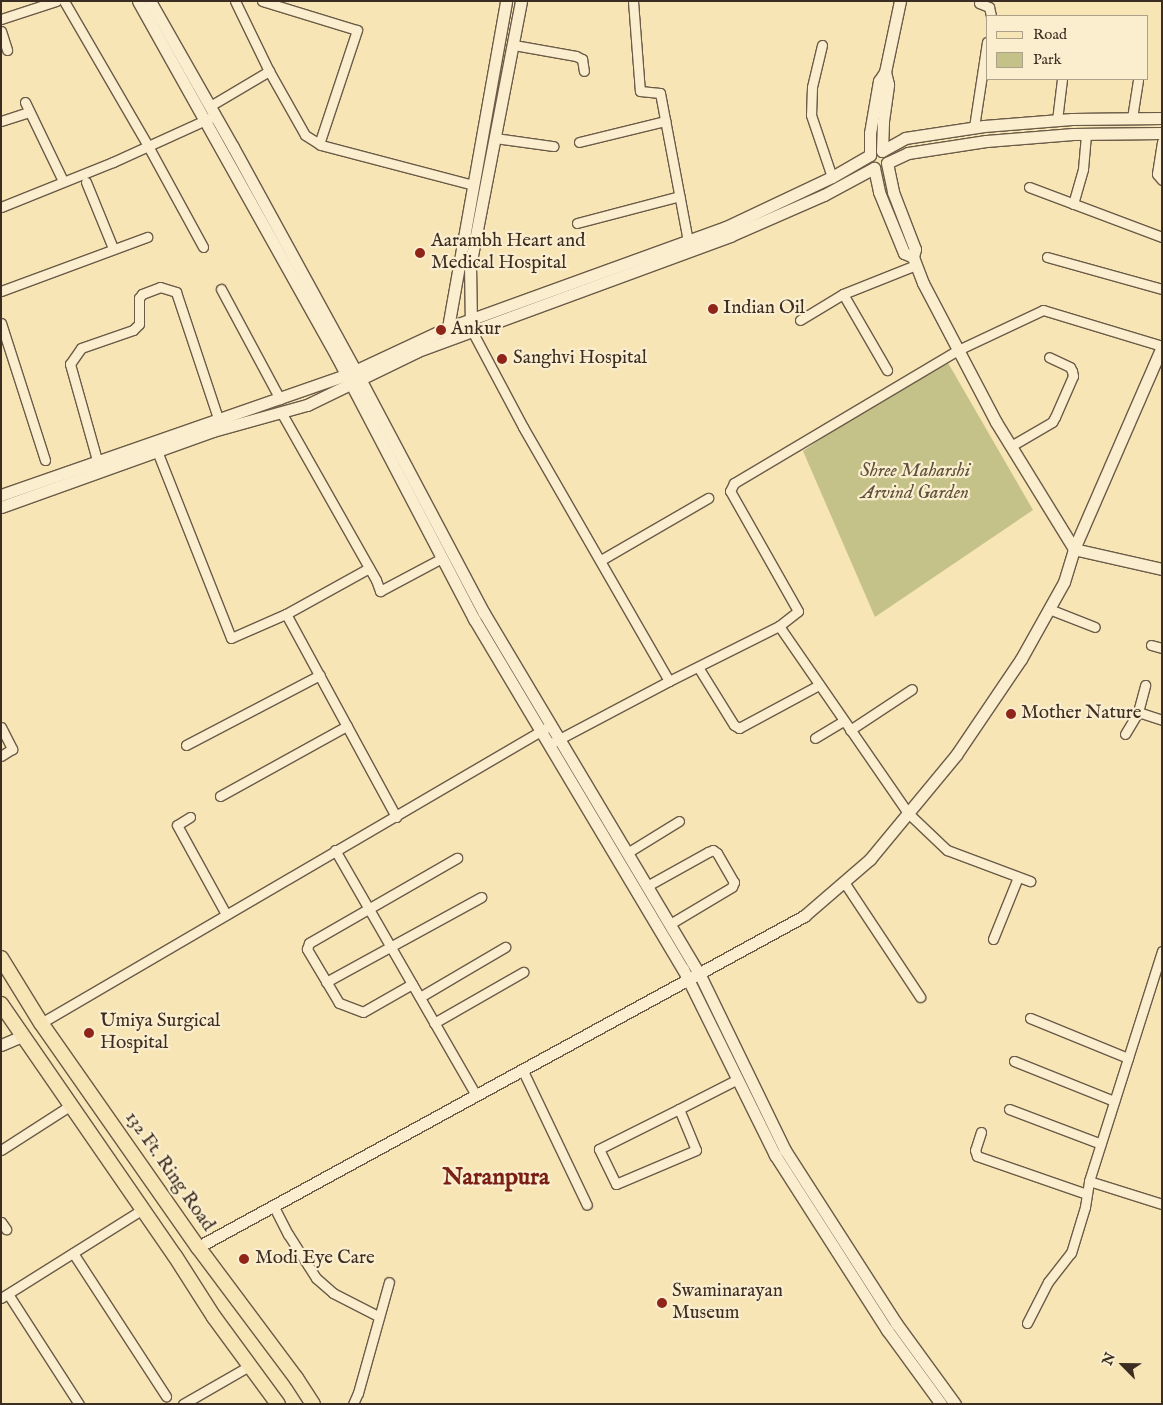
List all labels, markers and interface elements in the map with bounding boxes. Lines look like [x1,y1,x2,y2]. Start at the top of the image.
legend [986,15,1148,80]
text: Road [1033,25,1067,44]
text: Park [1033,50,1062,69]
place label: Aarambh Heart and Medical Hospital [431,231,585,275]
marker: Aarambh Heart and Medical Hospital [413,246,427,260]
place label: Indian Oil [723,298,805,320]
marker: Indian Oil [707,303,719,315]
place label: Ankur [451,319,501,341]
marker: Ankur [435,324,447,336]
place label: Sanghvi Hospital [513,348,647,370]
marker: Sanghvi Hospital [495,352,509,366]
park label: Shree Maharshi Arvind Garden [860,461,970,505]
place label: Mother Nature [1021,703,1142,725]
marker: Mother Nature [1005,708,1017,720]
place label: Umiya Surgical Hospital [100,1011,220,1055]
marker: Umiya Surgical Hospital [82,1026,96,1040]
street label: 132 Ft. Ring Road [119,1108,219,1236]
district label: Naranpura [443,1164,549,1192]
place label: Modi Eye Care [255,1248,375,1270]
marker: Modi Eye Care [237,1252,251,1266]
place label: Swaminarayan Museum [672,1281,783,1325]
marker: Swaminarayan Museum [656,1297,668,1309]
north arrow [1098,1340,1148,1390]
text: N [1099,1350,1120,1368]

